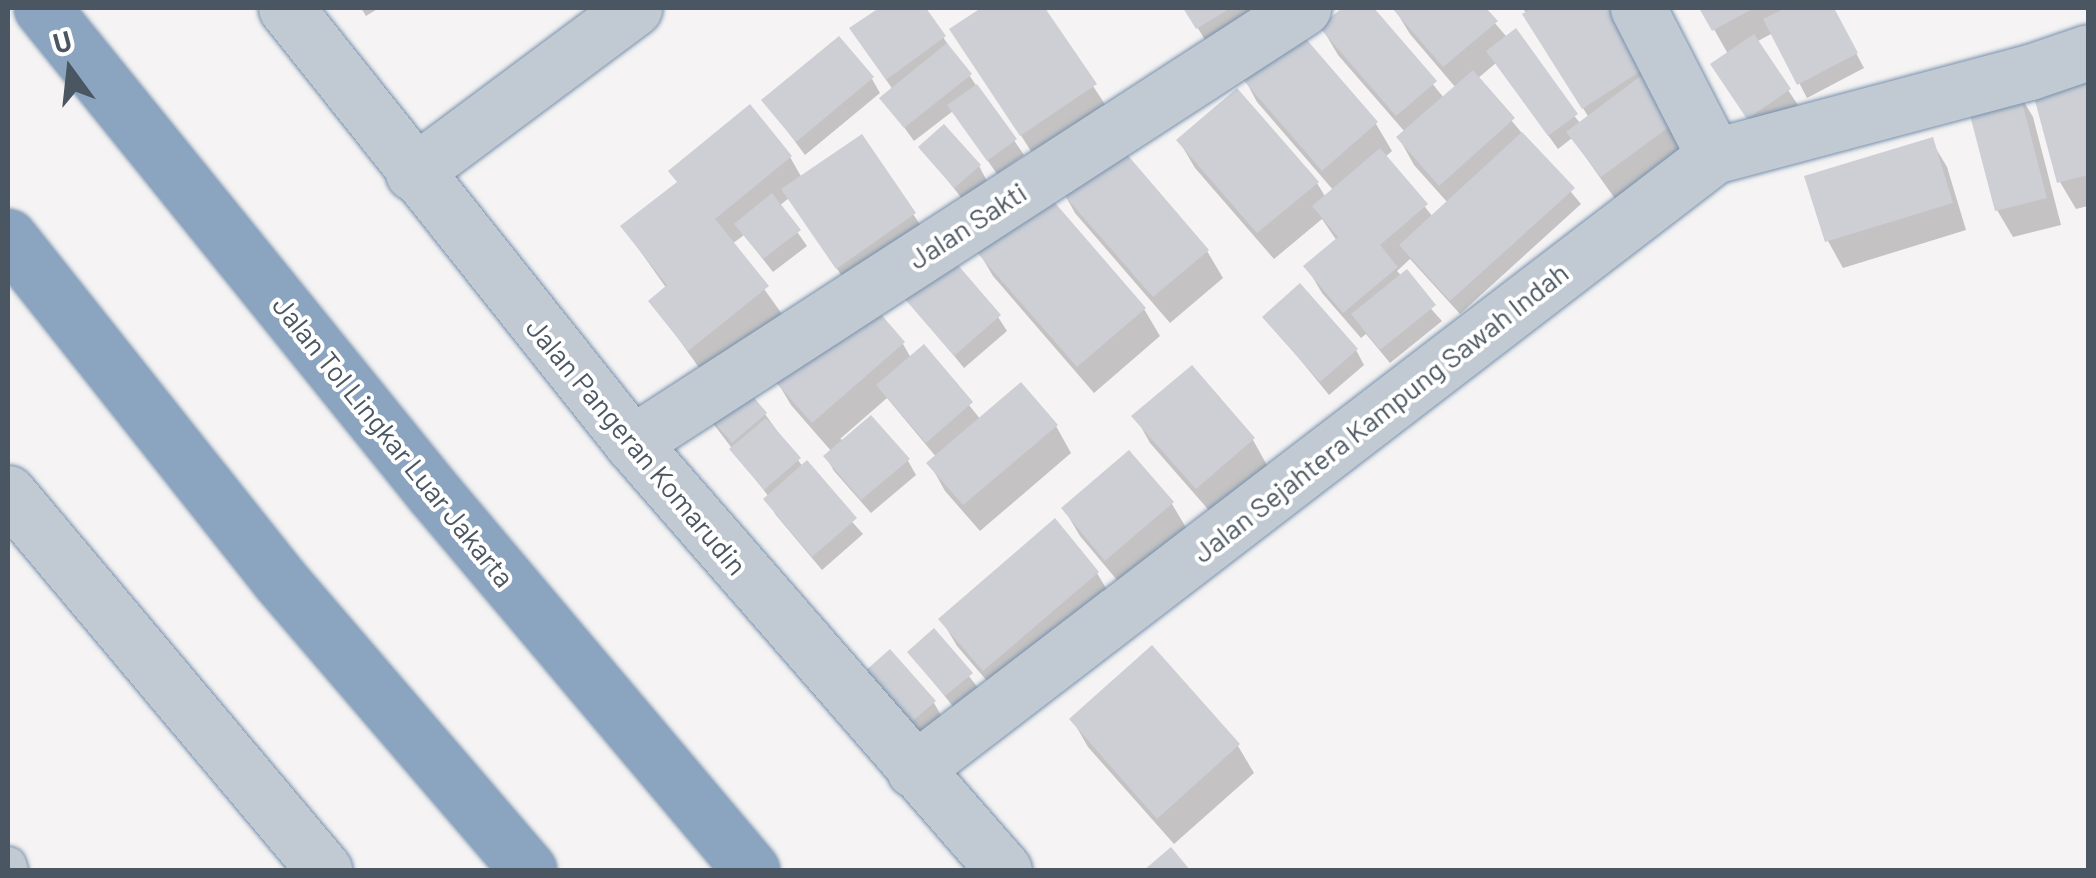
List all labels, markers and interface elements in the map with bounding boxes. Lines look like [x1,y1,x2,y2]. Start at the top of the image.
north arrow [20,20,120,120]
text: U [49,22,75,60]
street label: Jalan Sakti [902,174,1032,276]
street label: Jalan Sejahtera Kampung Sawah Indah [1186,255,1574,569]
street label: Jalan Tol Lingkar Luar Jakarta [266,289,522,593]
street label: Jalan Pangeran Komarudin [520,311,754,581]

